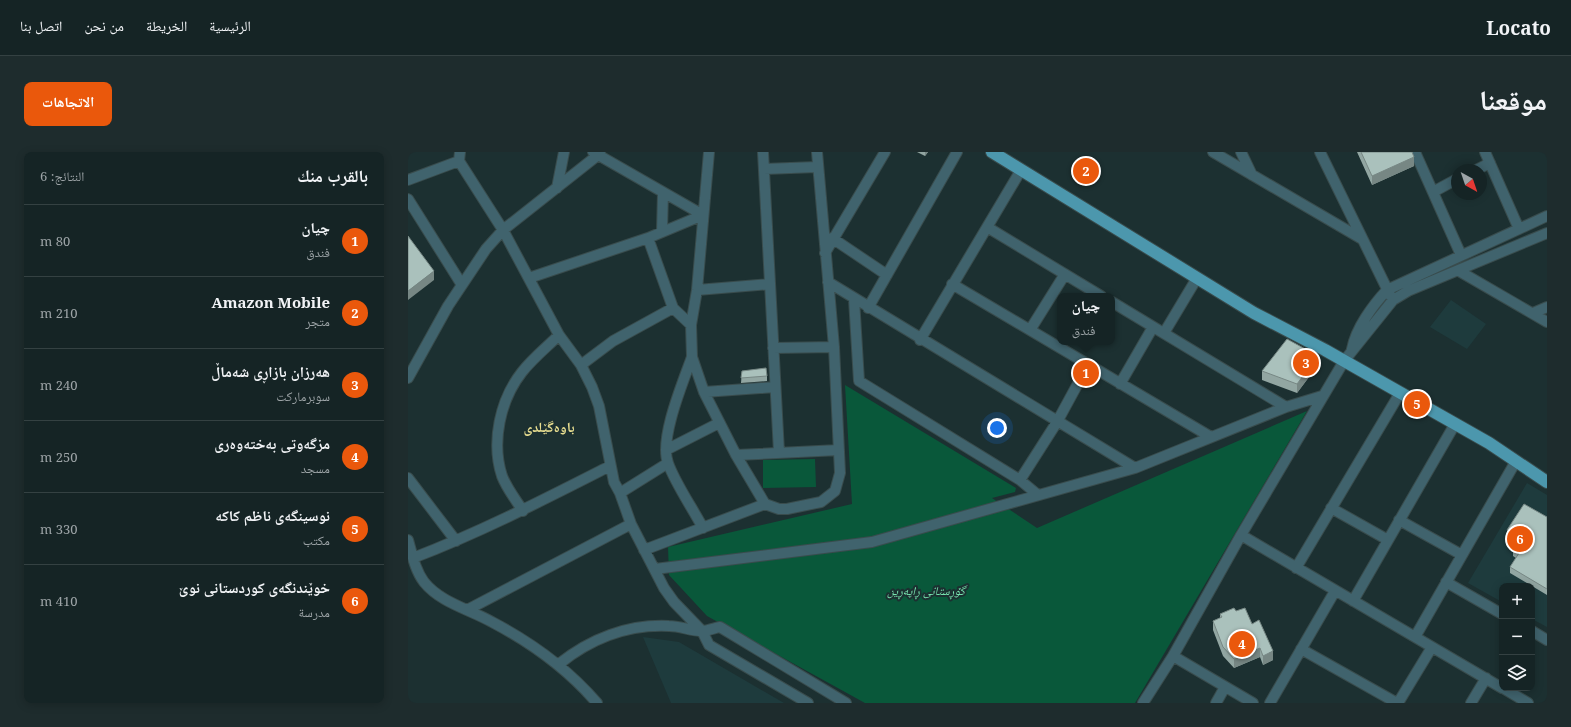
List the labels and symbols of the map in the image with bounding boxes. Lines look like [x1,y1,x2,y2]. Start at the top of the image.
pin: 2 [1073,156,1099,186]
north arrow [1451,164,1487,200]
pin: 3 [1293,348,1319,378]
pin: 1 [1073,358,1099,388]
pin: 5 [1404,389,1430,419]
district label: باوەگێلدی [523,417,575,436]
your location [987,418,1007,438]
pin: 6 [1507,524,1533,554]
park label: گۆڕستانی ڕاپەڕین [887,582,968,600]
pin: 4 [1229,629,1255,659]

